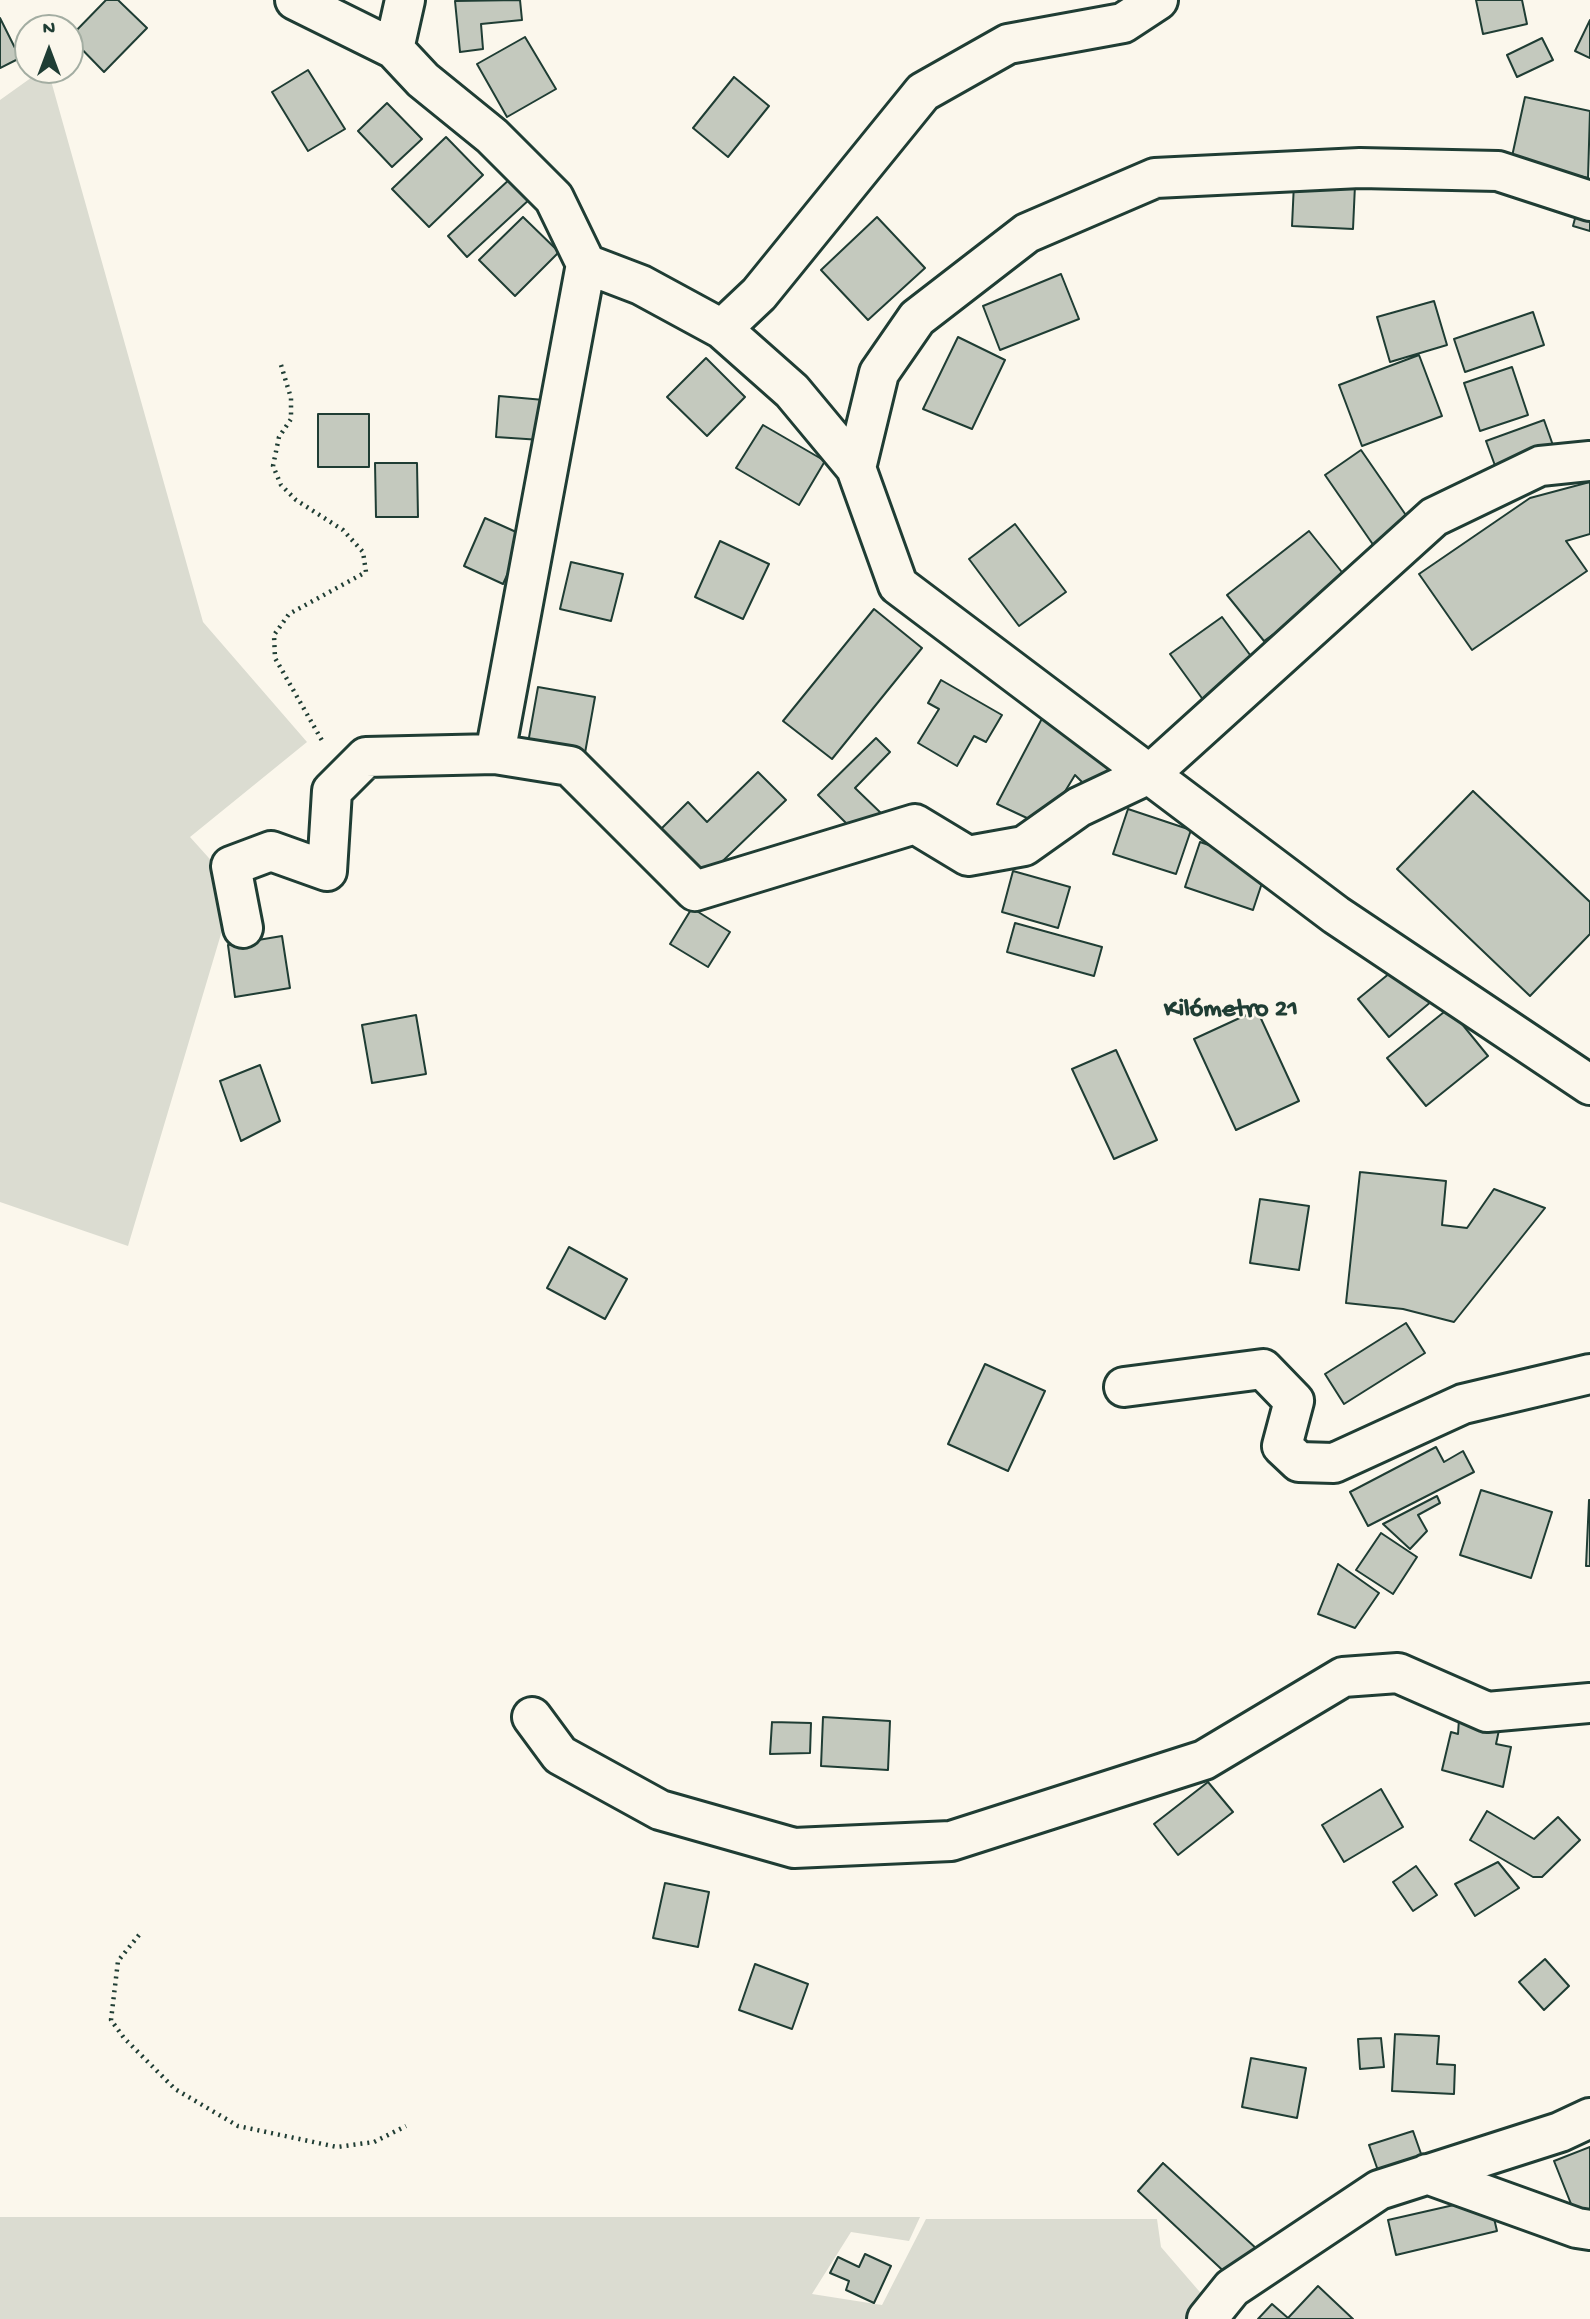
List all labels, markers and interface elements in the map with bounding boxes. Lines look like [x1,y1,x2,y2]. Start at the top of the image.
north arrow [14,14,84,84]
text: N [43,18,55,41]
district label: Kilómetro 21 [1164,995,1298,1027]

